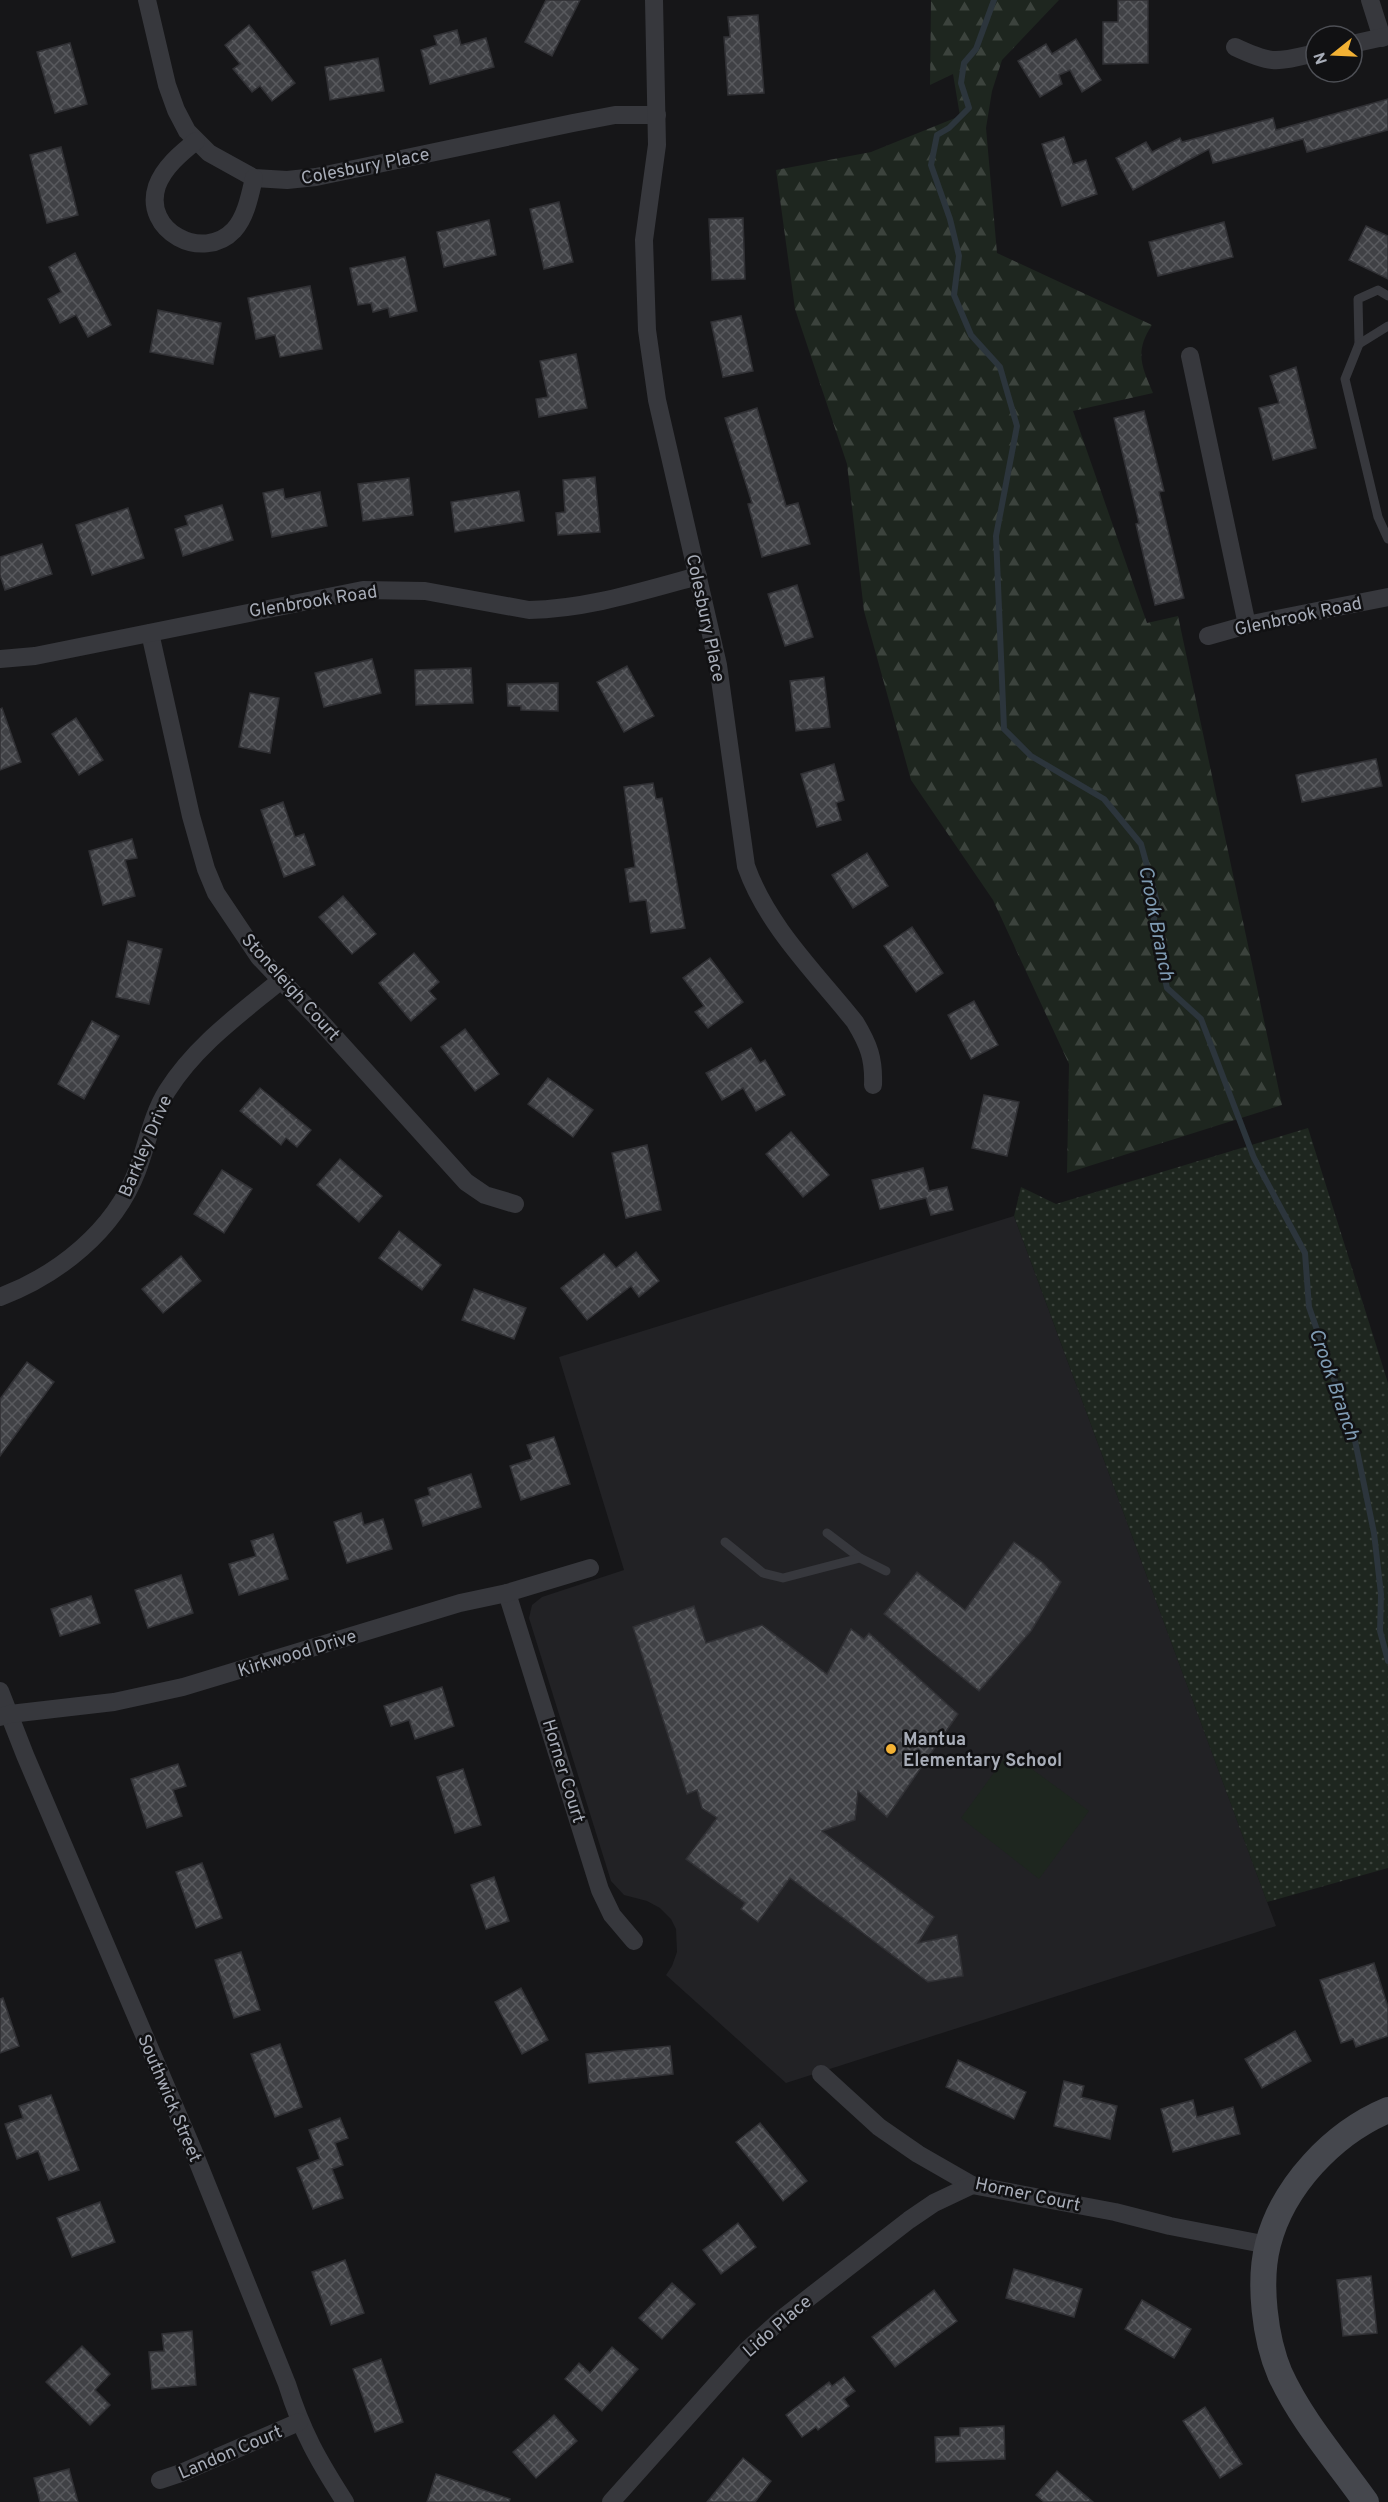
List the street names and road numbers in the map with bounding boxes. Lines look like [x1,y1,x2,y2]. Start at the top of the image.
street label: Colesbury Place [299,144,431,191]
street label: Colesbury Place [680,552,729,684]
street label: Glenbrook Road [247,581,379,624]
street label: Glenbrook Road [1233,593,1364,642]
street label: Stoneleigh Court [236,929,344,1047]
street label: Barkley Drive [115,1092,178,1201]
street label: Kirkwood Drive [235,1625,360,1683]
street label: Horner Court [536,1717,589,1826]
street label: Southwick Street [131,2031,206,2166]
street label: Horner Court [973,2173,1082,2218]
street label: Lido Place [739,2291,817,2363]
street label: Landon Court [175,2421,286,2486]

